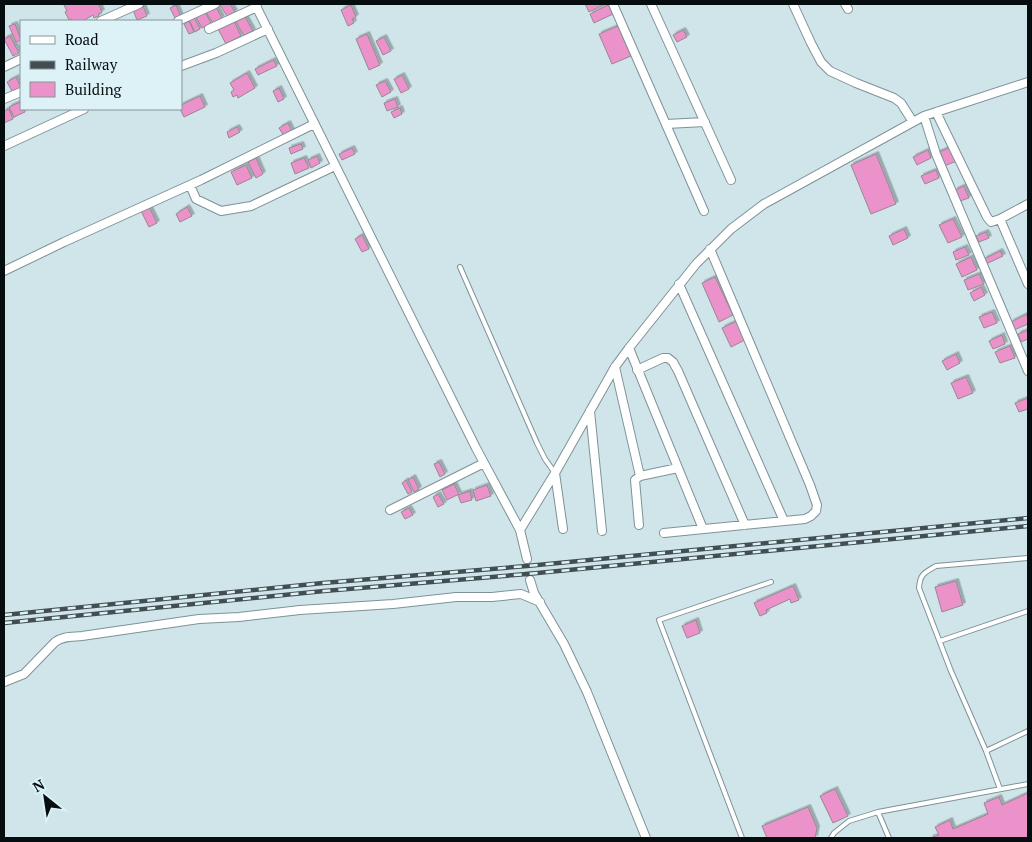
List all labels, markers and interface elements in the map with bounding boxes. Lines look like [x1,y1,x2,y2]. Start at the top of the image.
legend [20,20,182,110]
text: Road [65,29,98,49]
text: Railway [65,54,118,74]
text: Building [65,79,123,99]
north arrow [20,772,70,822]
text: N [29,774,48,796]

